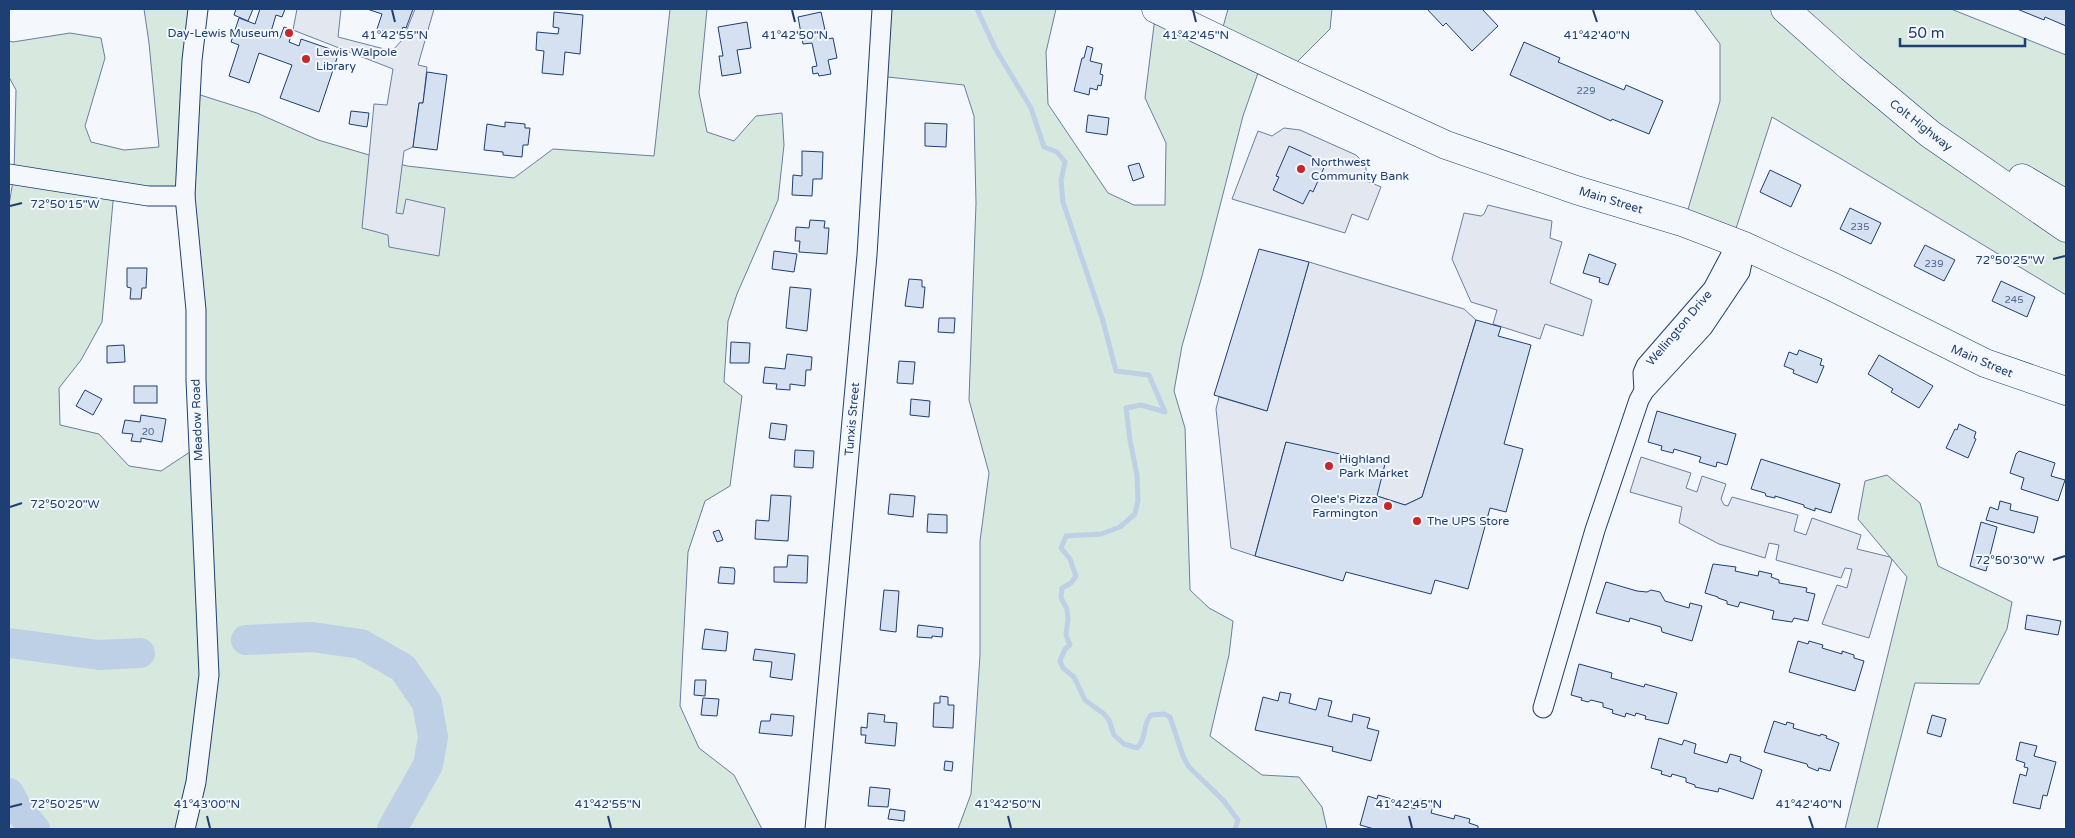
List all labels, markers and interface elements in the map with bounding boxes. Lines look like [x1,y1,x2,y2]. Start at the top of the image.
scale bar [1900,15,2025,47]
text: 50 m [1908,24,1945,42]
place label: Day-Lewis Museum [168,26,279,40]
marker: Day-Lewis Museum [283,27,295,39]
text: 41°42'55"N [362,28,428,42]
text: 41°42'50"N [762,28,828,42]
text: 41°42'45"N [1163,28,1229,42]
text: 41°42'40"N [1564,28,1630,42]
place label: Lewis Walpole Library [316,45,397,73]
marker: Lewis Walpole Library [300,53,312,65]
house number: 229 [1577,85,1595,97]
street label: Colt Highway [1887,96,1955,154]
place label: Northwest Community Bank [1311,155,1409,183]
marker: Northwest Community Bank [1295,163,1307,175]
street label: Main Street [1577,184,1645,216]
text: 72°50'15"W [30,197,100,211]
house number: 235 [1851,221,1869,233]
text: 72°50'25"W [1975,253,2045,267]
house number: 239 [1925,258,1943,270]
street label: Wellington Drive [1643,287,1715,369]
house number: 245 [2005,294,2023,306]
street label: Main Street [1949,342,2016,381]
street label: Meadow Road [189,379,205,461]
street label: Tunxis Street [842,381,862,456]
house number: 20 [142,426,154,438]
place label: Highland Park Market [1339,452,1409,480]
marker: Highland Park Market [1323,460,1335,472]
place label: Olee's Pizza Farmington [1311,492,1378,520]
text: 72°50'20"W [30,497,100,511]
marker: Olee's Pizza Farmington [1382,500,1394,512]
place label: The UPS Store [1427,514,1509,528]
marker: The UPS Store [1411,515,1423,527]
text: 72°50'30"W [1975,553,2045,567]
text: 72°50'25"W [30,797,100,811]
text: 41°43'00"N [174,797,240,811]
text: 41°42'55"N [575,797,641,811]
text: 41°42'50"N [975,797,1041,811]
text: 41°42'45"N [1376,797,1442,811]
text: 41°42'40"N [1776,797,1842,811]

